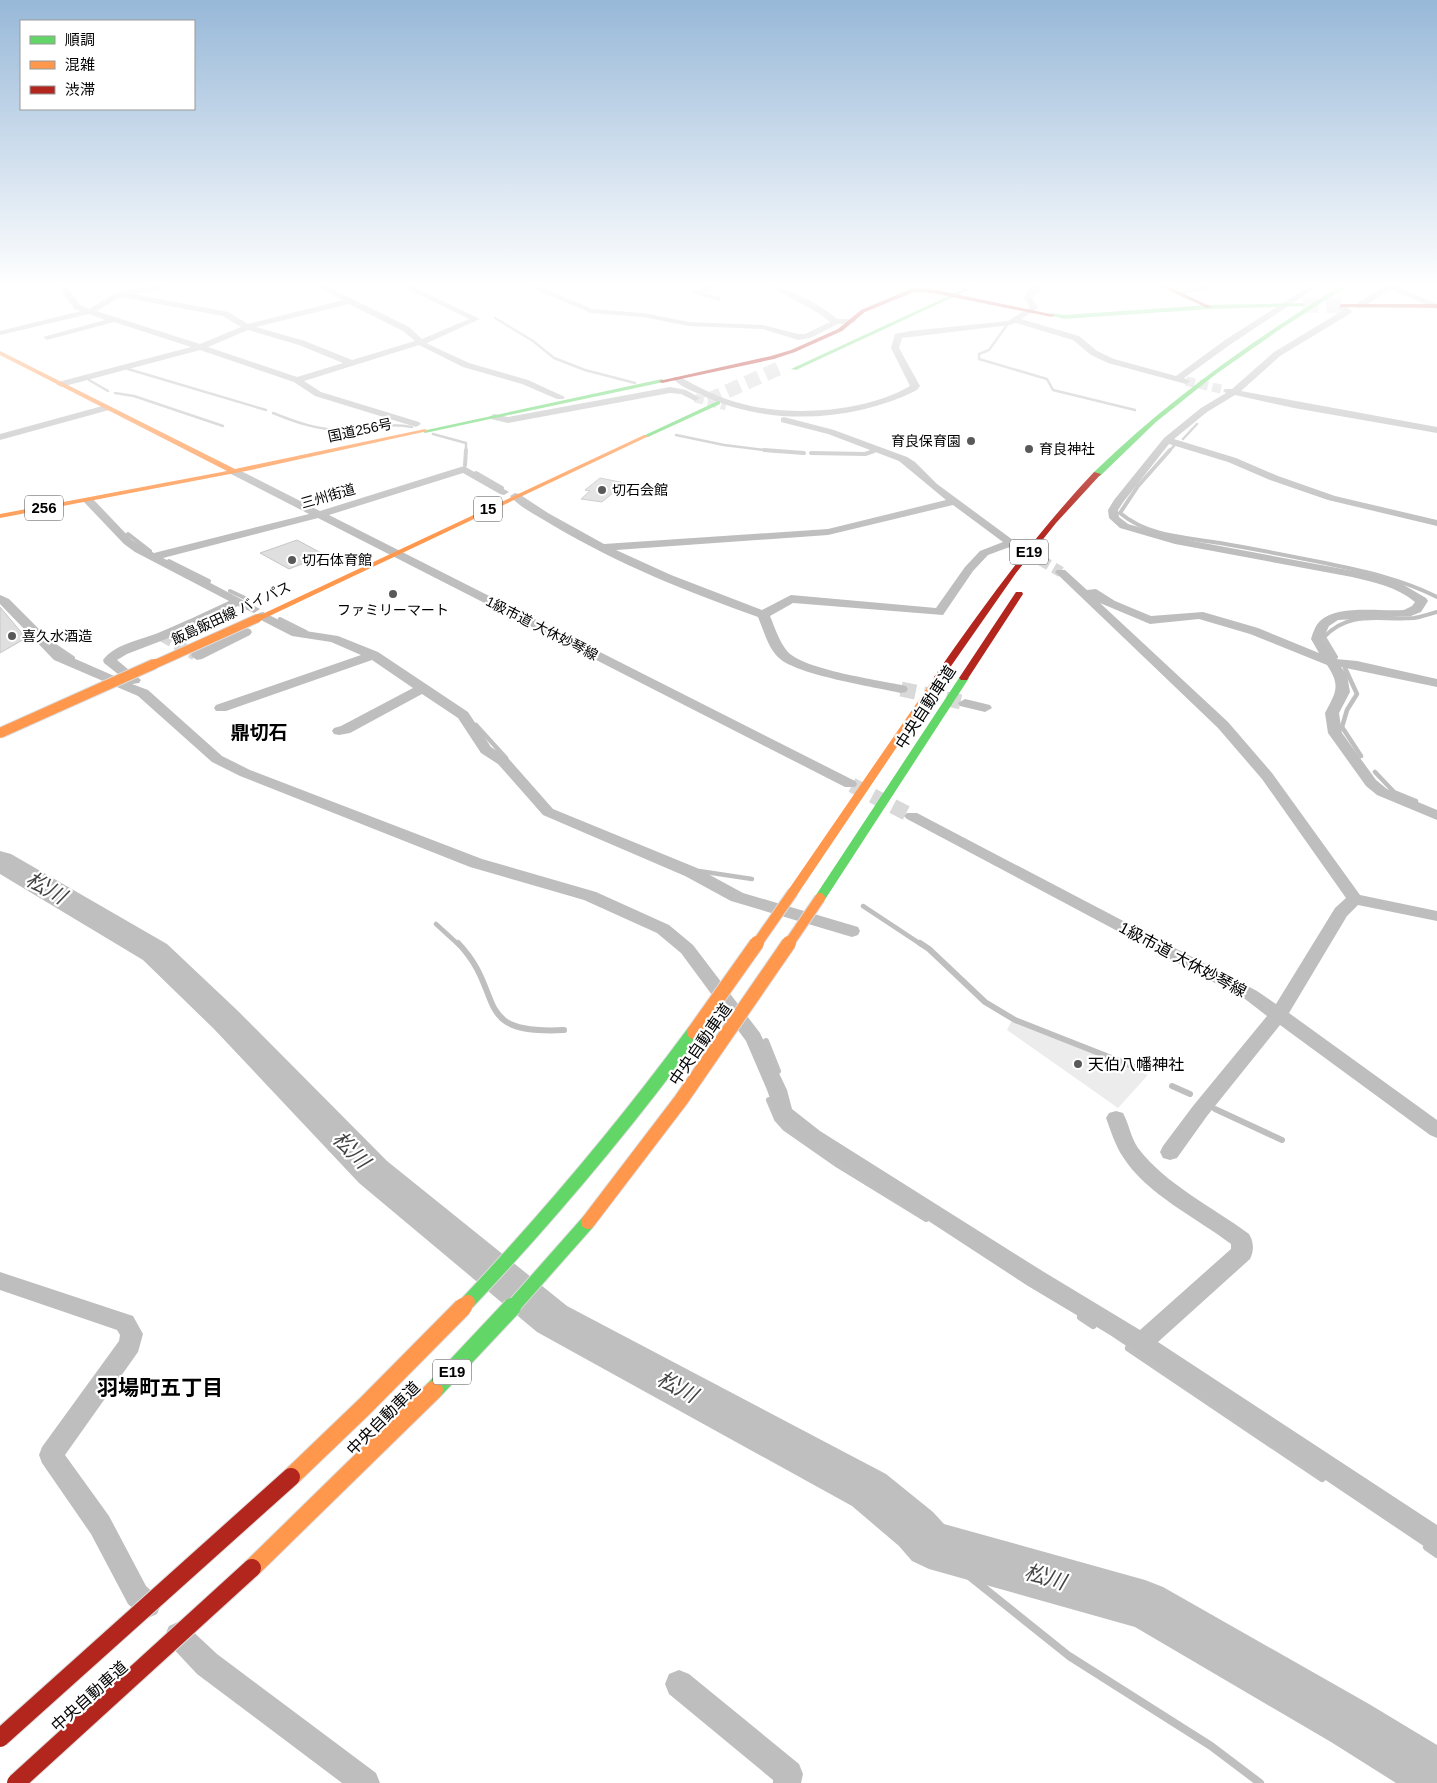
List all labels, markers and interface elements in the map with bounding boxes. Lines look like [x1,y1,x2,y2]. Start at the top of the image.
legend [20,20,195,110]
text: 順調 [65,31,95,48]
text: 混雑 [65,56,95,73]
text: 渋滞 [65,81,95,98]
street label: 国道256号 [326,415,394,445]
place label: 育良保育園 [891,433,961,449]
marker: 育良保育園 [965,435,977,447]
place label: 育良神社 [1039,441,1095,457]
marker: 育良神社 [1023,443,1035,455]
street label: 三州街道 [299,481,357,511]
place label: 切石会館 [612,482,668,498]
marker: 切石会館 [596,484,608,496]
road number: 256 [25,496,63,520]
road number: 15 [474,496,502,522]
road number: E19 [1010,540,1048,564]
place label: 切石体育館 [302,552,372,568]
marker: 切石体育館 [286,554,298,566]
street label: 飯島飯田線 バイパス [169,578,293,648]
marker: ファミリーマート [387,588,399,600]
street label: 1級市道 大休妙琴線 [483,593,601,663]
place label: ファミリーマート [337,602,449,618]
place label: 喜久水酒造 [22,628,92,644]
marker: 喜久水酒造 [6,630,18,642]
street label: 中央自動車道 [892,662,959,752]
district label: 鼎切石 [230,722,288,743]
water label: 松川 [22,867,72,909]
street label: 1級市道 大休妙琴線 [1116,919,1249,1000]
street label: 中央自動車道 [666,1000,735,1088]
place label: 天伯八幡神社 [1088,1056,1184,1073]
marker: 天伯八幡神社 [1072,1058,1084,1070]
water label: 松川 [328,1127,376,1174]
road number: E19 [433,1360,471,1384]
water label: 松川 [653,1367,703,1408]
district label: 羽場町五丁目 [97,1376,223,1399]
street label: 中央自動車道 [343,1378,423,1458]
water label: 松川 [1022,1560,1070,1594]
street label: 中央自動車道 [48,1658,131,1735]

